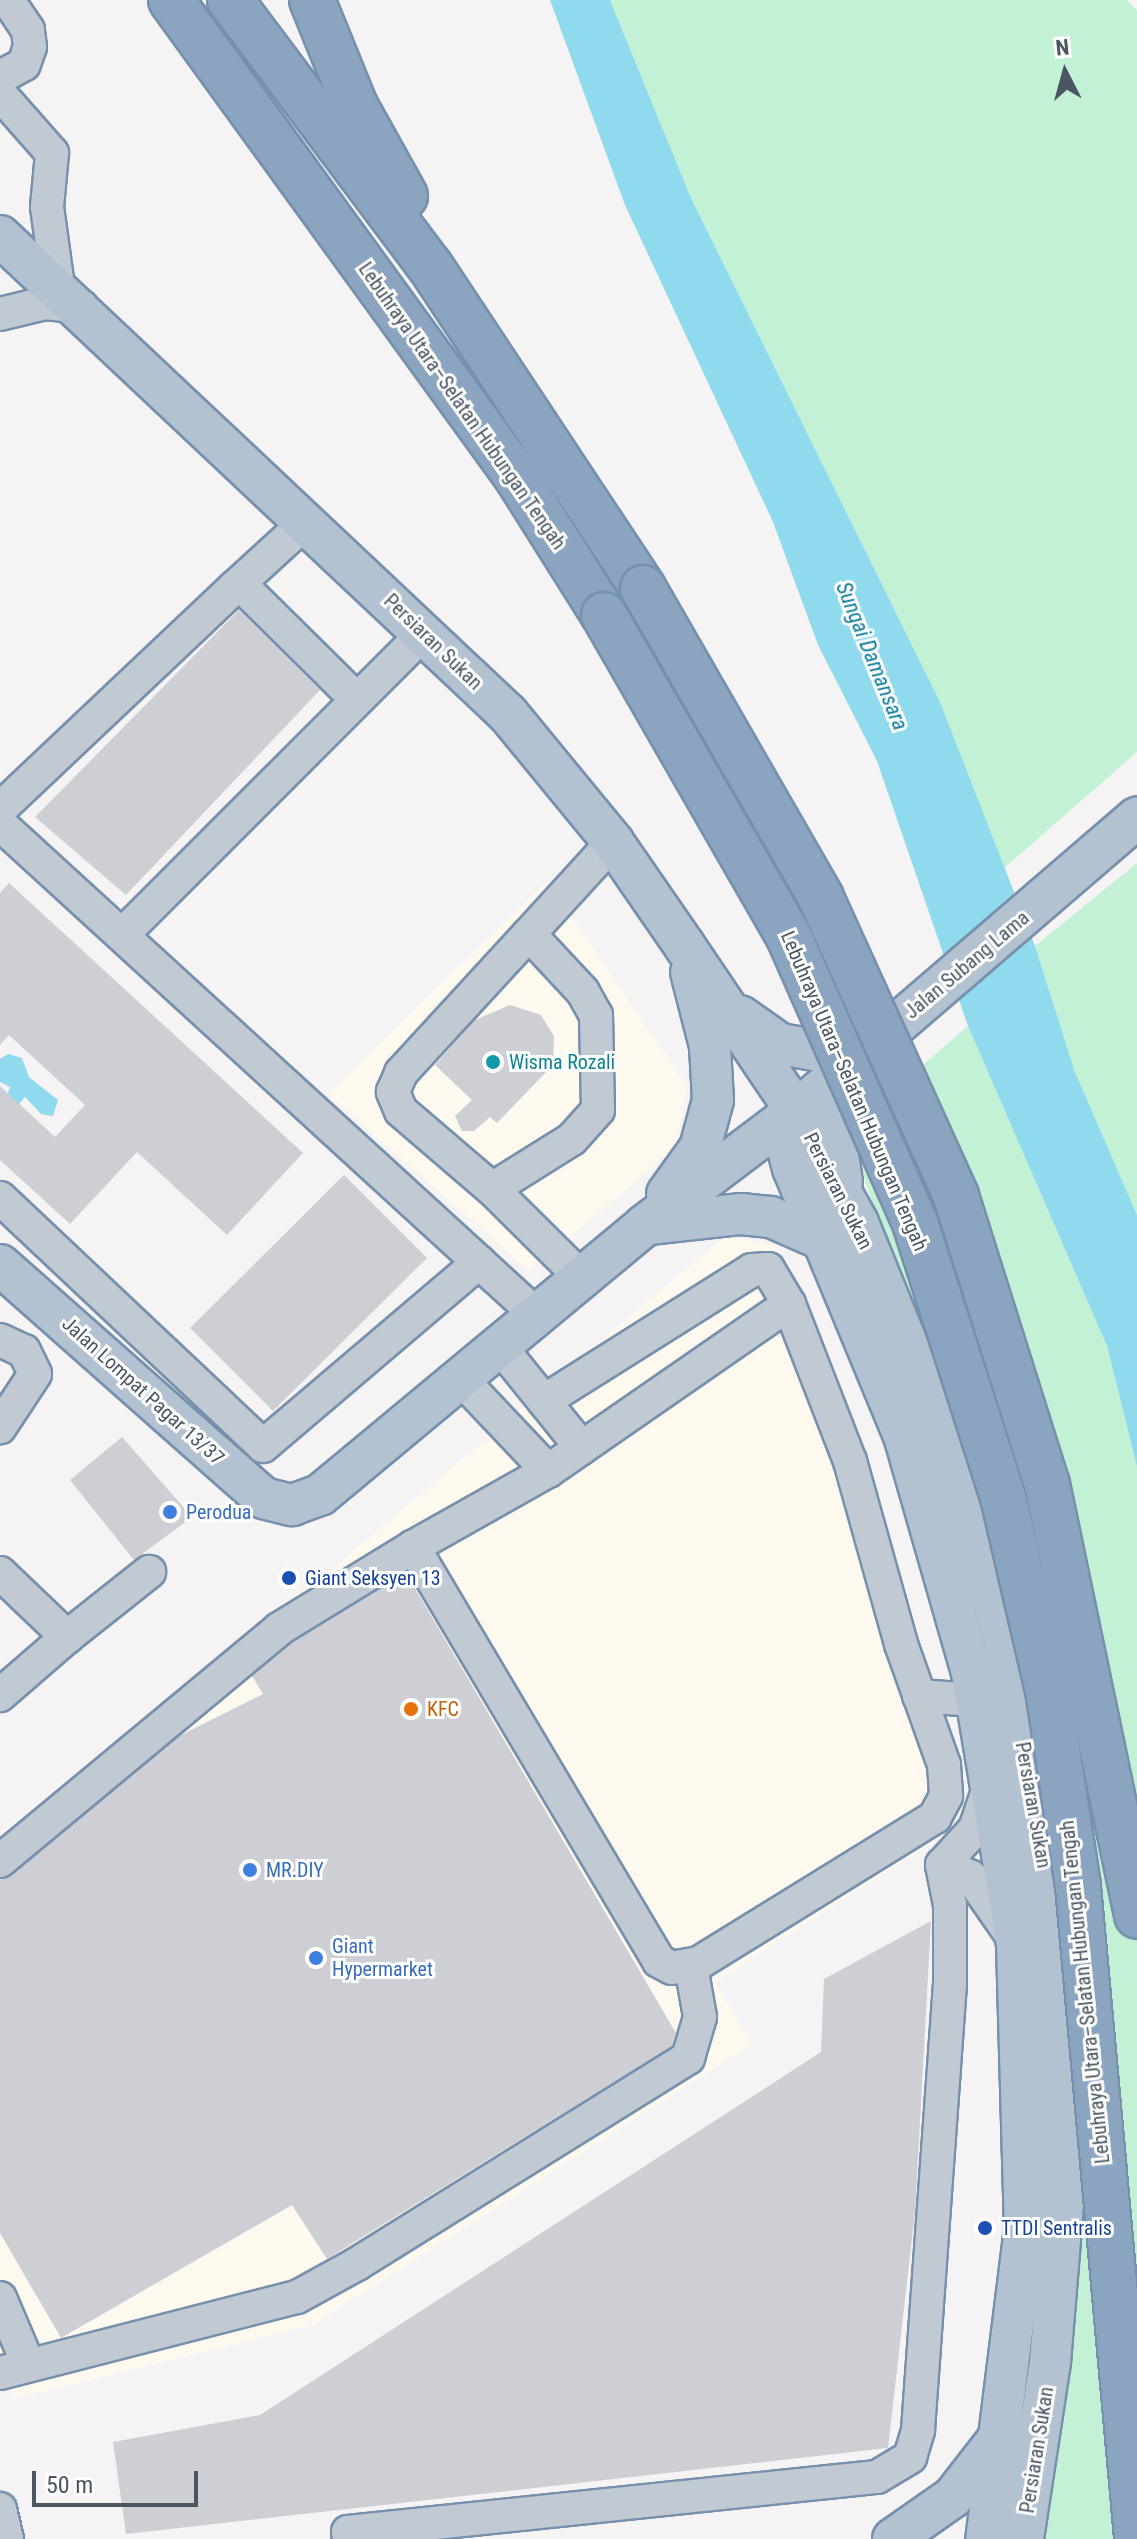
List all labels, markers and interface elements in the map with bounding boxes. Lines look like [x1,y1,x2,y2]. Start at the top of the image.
north arrow [1025,32,1105,112]
text: N [1054,34,1070,61]
street label: Lebuhraya Utara–Selatan Hubungan Tengah [353,258,571,554]
water label: Sungai Damansara [830,578,914,734]
street label: Persiaran Sukan [379,589,487,695]
street label: Jalan Subang Lama [900,906,1034,1024]
street label: Lebuhraya Utara–Selatan Hubungan Tengah [775,927,933,1255]
place label: Wisma Rozali [509,1050,615,1074]
marker: Wisma Rozali [484,1053,502,1071]
street label: Persiaran Sukan [798,1129,878,1253]
street label: Jalan Lompat Pagar 13/37 [57,1312,229,1470]
place label: Perodua [186,1500,251,1524]
marker: Perodua [161,1503,179,1521]
place label: Giant Seksyen 13 [305,1566,441,1590]
marker: Giant Seksyen 13 [280,1569,298,1587]
place label: KFC [427,1697,459,1721]
marker: KFC [402,1700,420,1718]
street label: Persiaran Sukan [1010,1740,1056,1870]
street label: Lebuhraya Utara–Selatan Hubungan Tengah [1055,1819,1115,2165]
place label: MR.DIY [266,1858,324,1882]
marker: MR.DIY [241,1861,259,1879]
place label: Giant Hypermarket [332,1934,433,1981]
marker: Giant Hypermarket [307,1949,325,1967]
place label: TTDI Sentralis [1001,2216,1112,2240]
marker: TTDI Sentralis [976,2219,994,2237]
street label: Persiaran Sukan [1015,2385,1059,2515]
scale bar [36,2455,202,2505]
text: 50 m [46,2471,93,2499]

